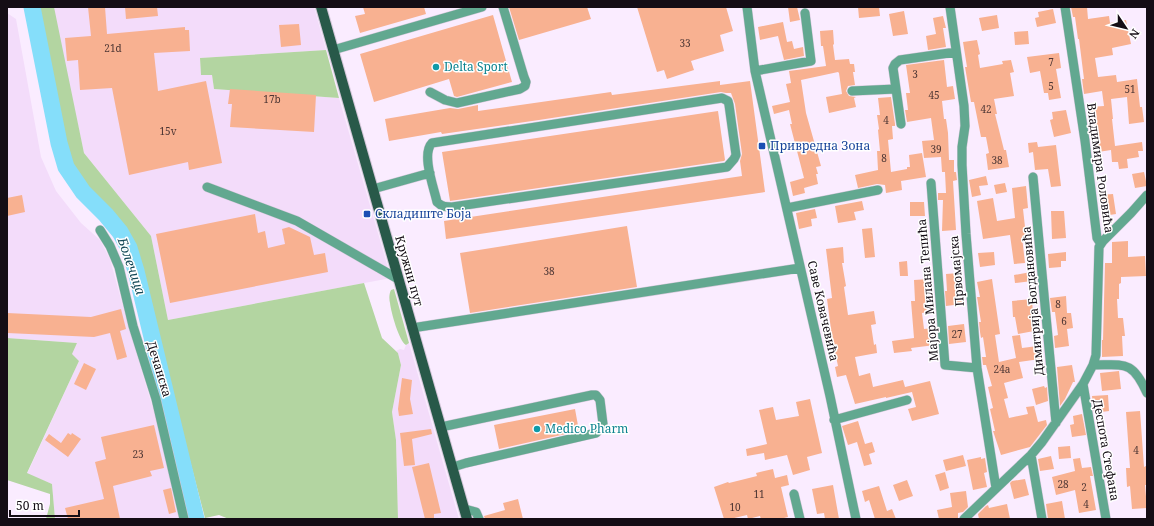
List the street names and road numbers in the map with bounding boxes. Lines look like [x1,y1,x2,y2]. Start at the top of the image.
street label: Владимира Роловића [1083,102,1118,234]
street label: Мајора Милана Тепића [913,218,942,362]
street label: Димитрија Богдановића [1017,226,1048,376]
street label: Кружни пут [391,233,428,309]
street label: Првомајска [945,235,968,307]
street label: Саве Ковачевића [804,259,843,363]
street label: Дечанска [143,339,176,399]
street label: Деспота Стефана [1089,398,1124,502]

